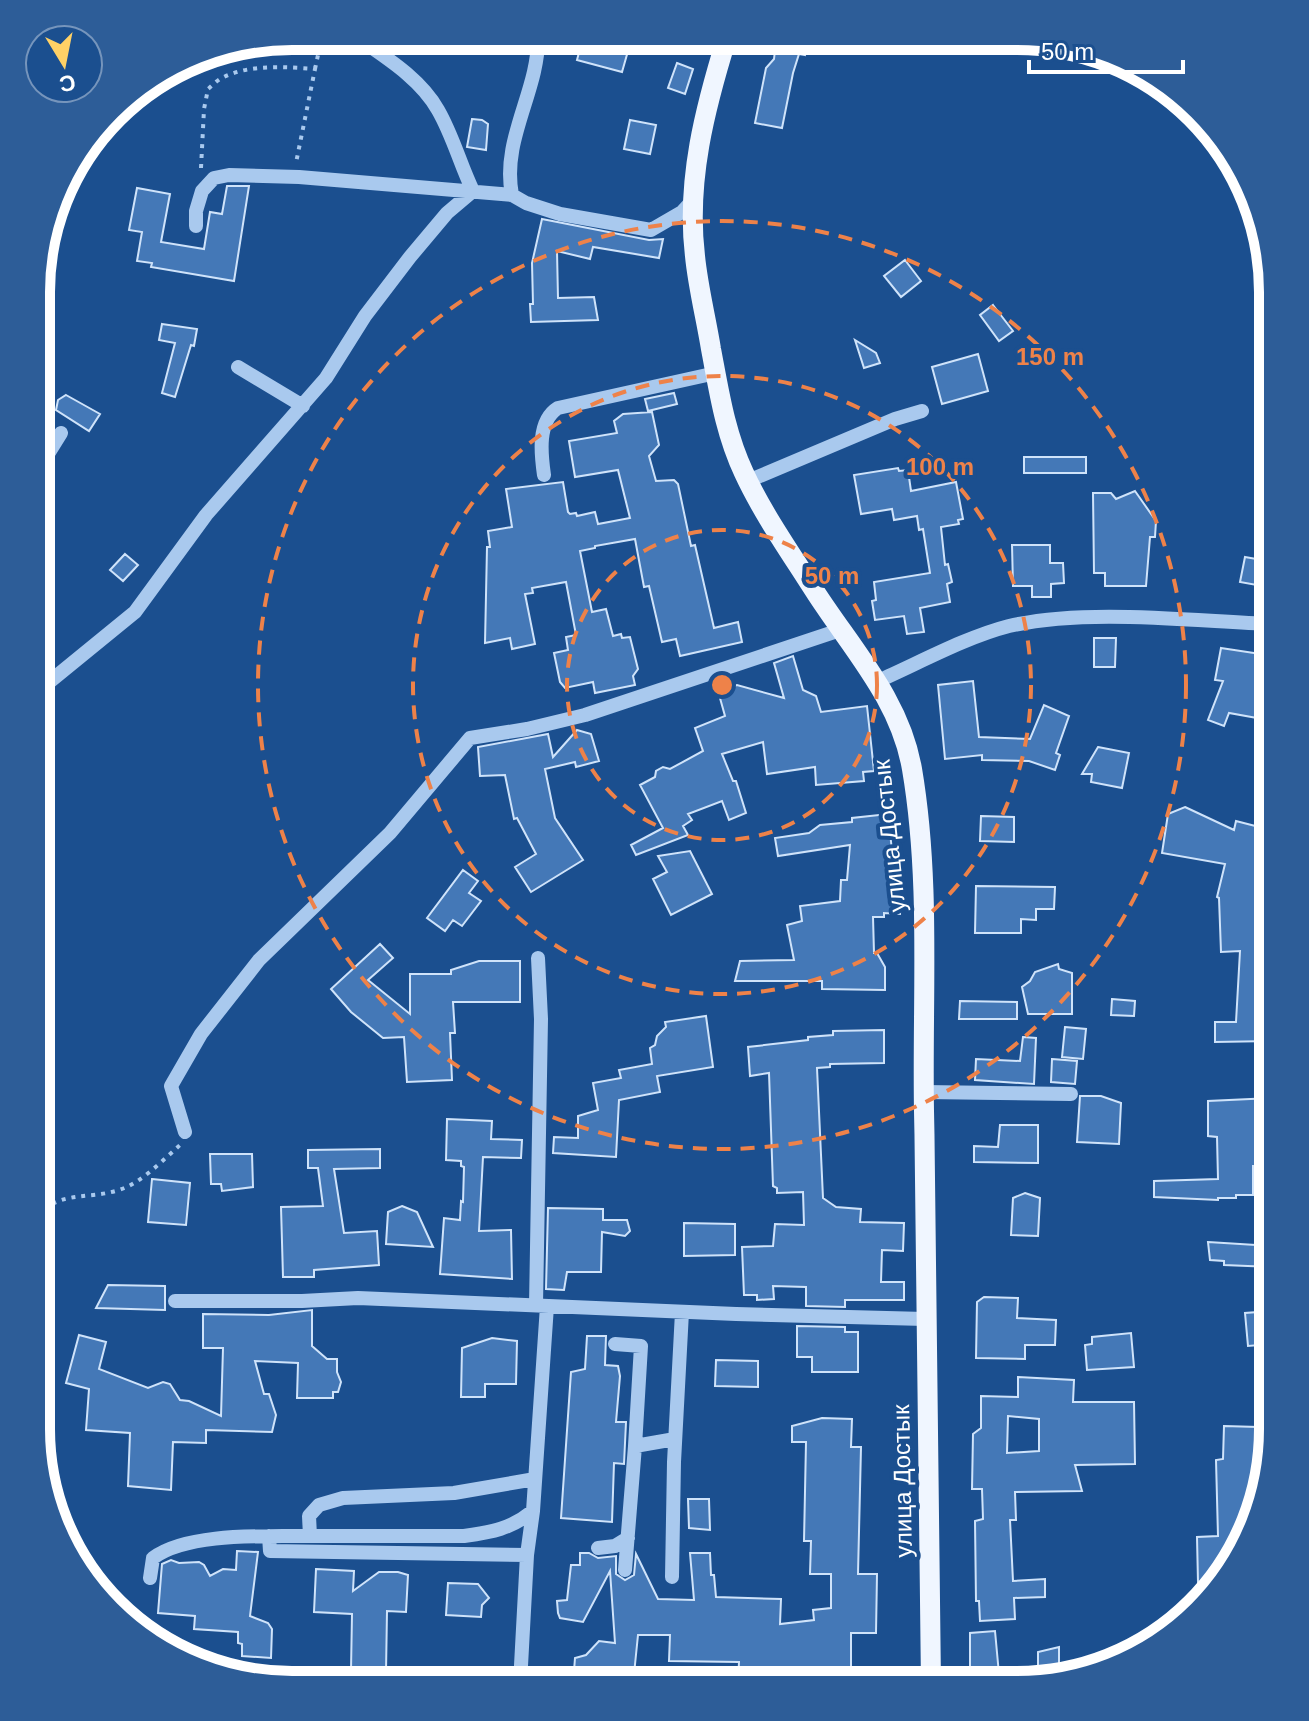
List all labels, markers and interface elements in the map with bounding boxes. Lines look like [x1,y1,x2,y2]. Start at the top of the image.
north arrow [24,24,104,104]
scale bar [1029,24,1183,74]
text: 50 m [1041,38,1094,65]
text: С [57,70,77,97]
text: 150 m [1016,343,1084,370]
text: 100 m [906,453,974,480]
text: 50 m [805,562,859,589]
centre of rings [708,671,736,699]
street label: улица Достык [868,758,910,914]
street label: улица Достык [887,1404,917,1558]

